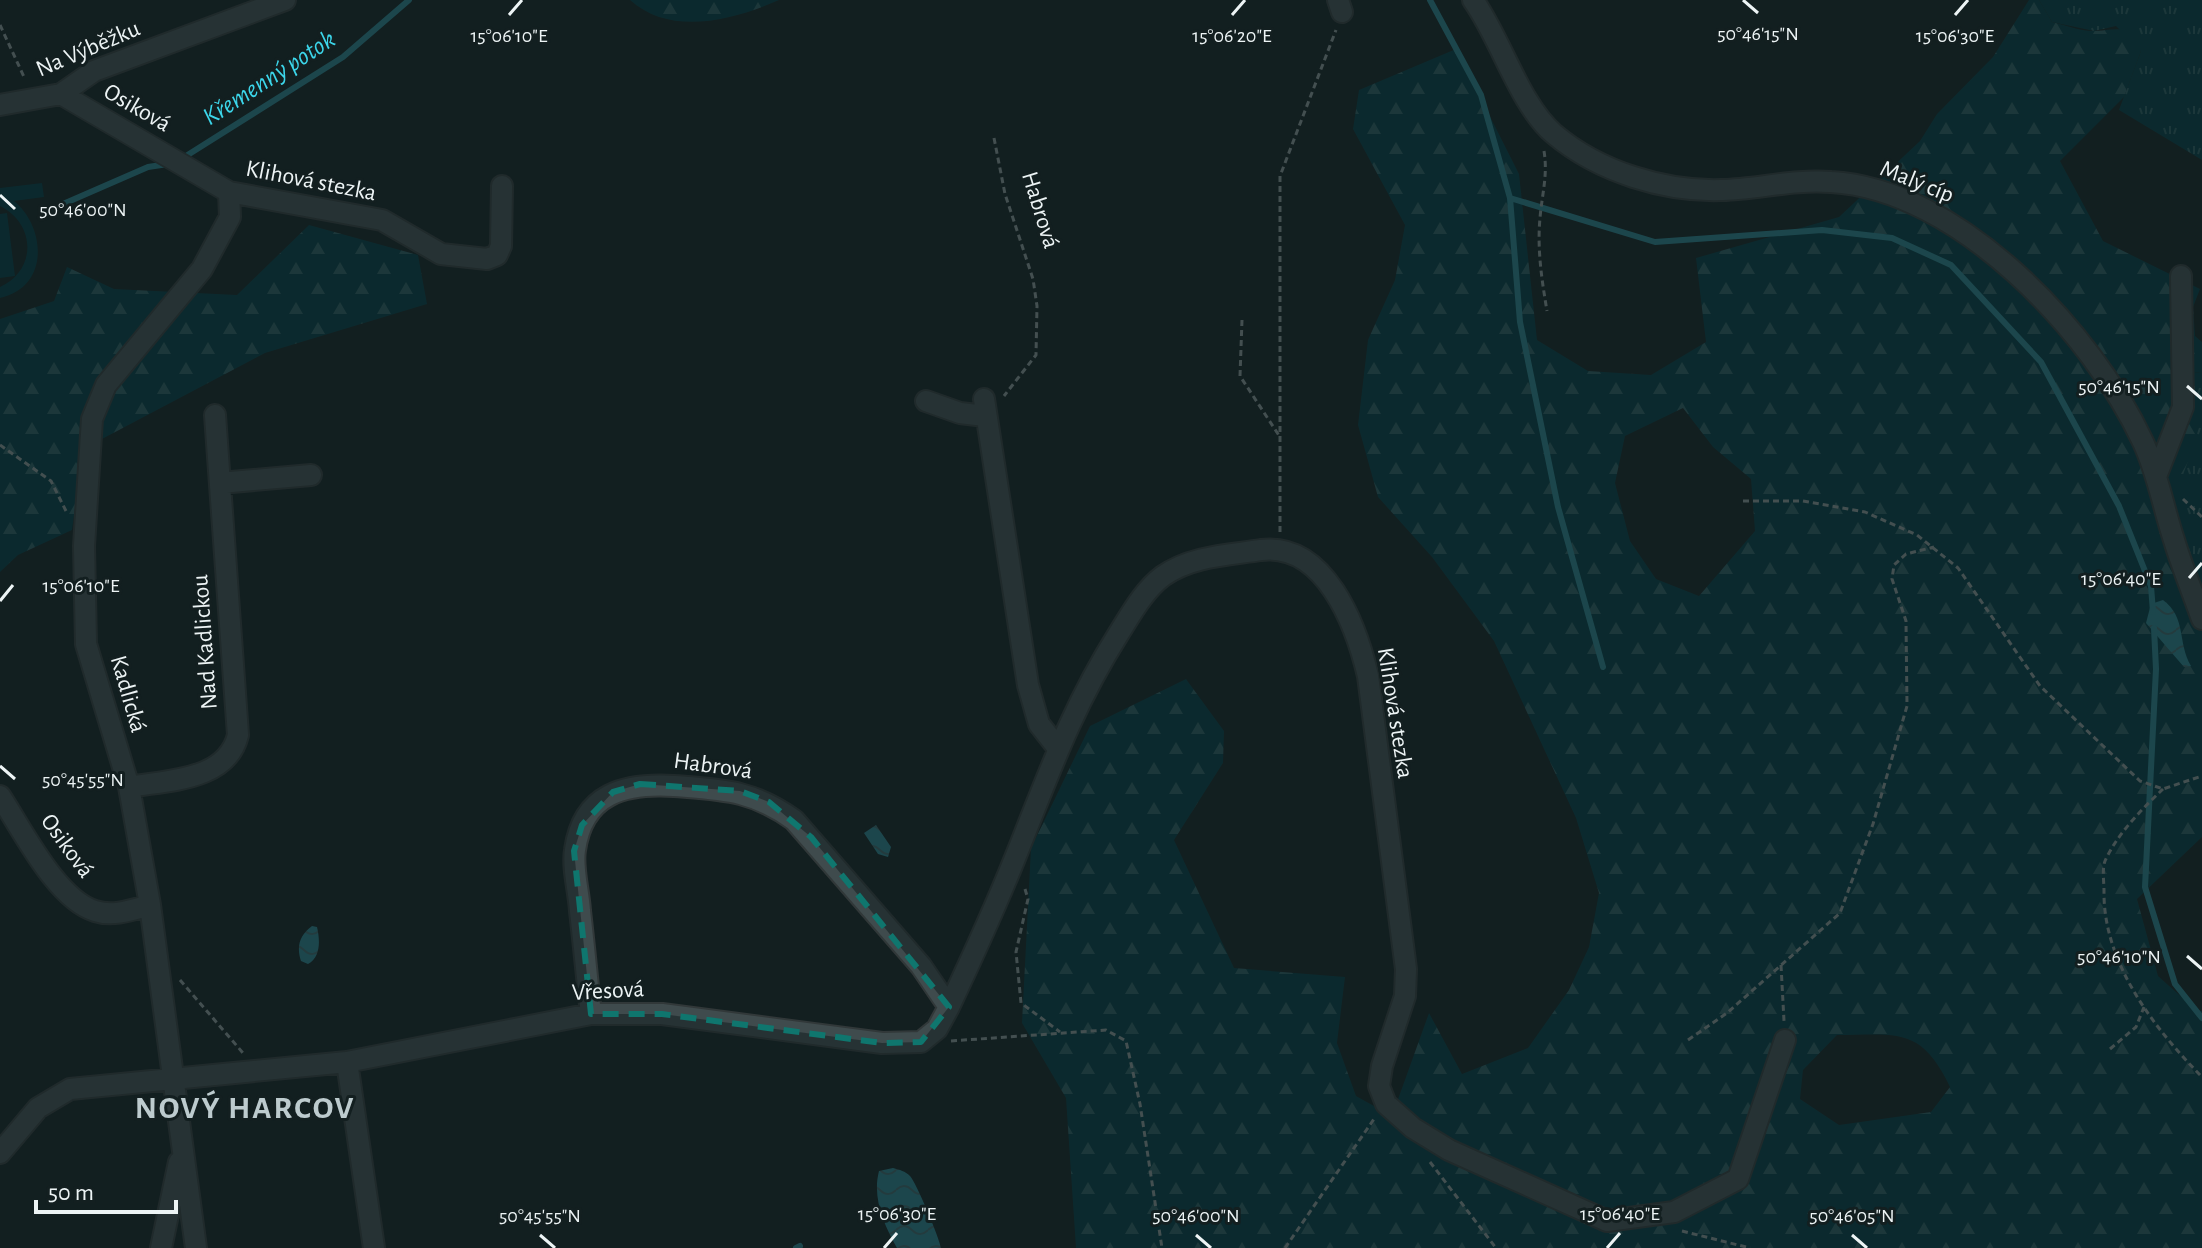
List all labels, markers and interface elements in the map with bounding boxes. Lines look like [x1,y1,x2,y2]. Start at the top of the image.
street label: Na Výběžku [32,16,144,82]
text: 50°46'15"N [1717,24,1799,44]
water label: Křemenný potok [198,26,340,130]
text: 15°06'10"E [470,26,548,46]
text: 15°06'20"E [1192,26,1272,46]
text: 15°06'30"E [1916,26,1995,46]
street label: Osiková [99,79,175,137]
street label: Malý cíp [1877,156,1957,208]
street label: Klihová stezka [244,157,378,205]
street label: Habrová [1017,169,1063,251]
text: 50°46'00"N [39,200,127,220]
text: 50°46'15"N [2078,377,2160,397]
text: 15°06'40"E [2081,569,2161,589]
street label: Nad Kadlickou [188,574,222,710]
text: 15°06'10"E [42,576,120,596]
street label: Klihová stezka [1373,646,1417,780]
street label: Kadlická [106,653,150,735]
street label: Habrová [672,749,754,783]
text: 50°45'55"N [42,770,124,790]
street label: Osiková [36,809,98,883]
text: 50°46'10"N [2077,947,2161,967]
street label: Vřesová [571,977,645,1005]
district label: NOVÝ HARCOV [135,1090,355,1124]
scale bar [36,1164,176,1214]
text: 50 m [48,1181,94,1205]
text: 15°06'30"E [858,1204,937,1224]
text: 15°06'40"E [1580,1204,1660,1224]
text: 50°45'55"N [499,1206,581,1226]
text: 50°46'00"N [1152,1206,1240,1226]
text: 50°46'05"N [1809,1206,1895,1226]

